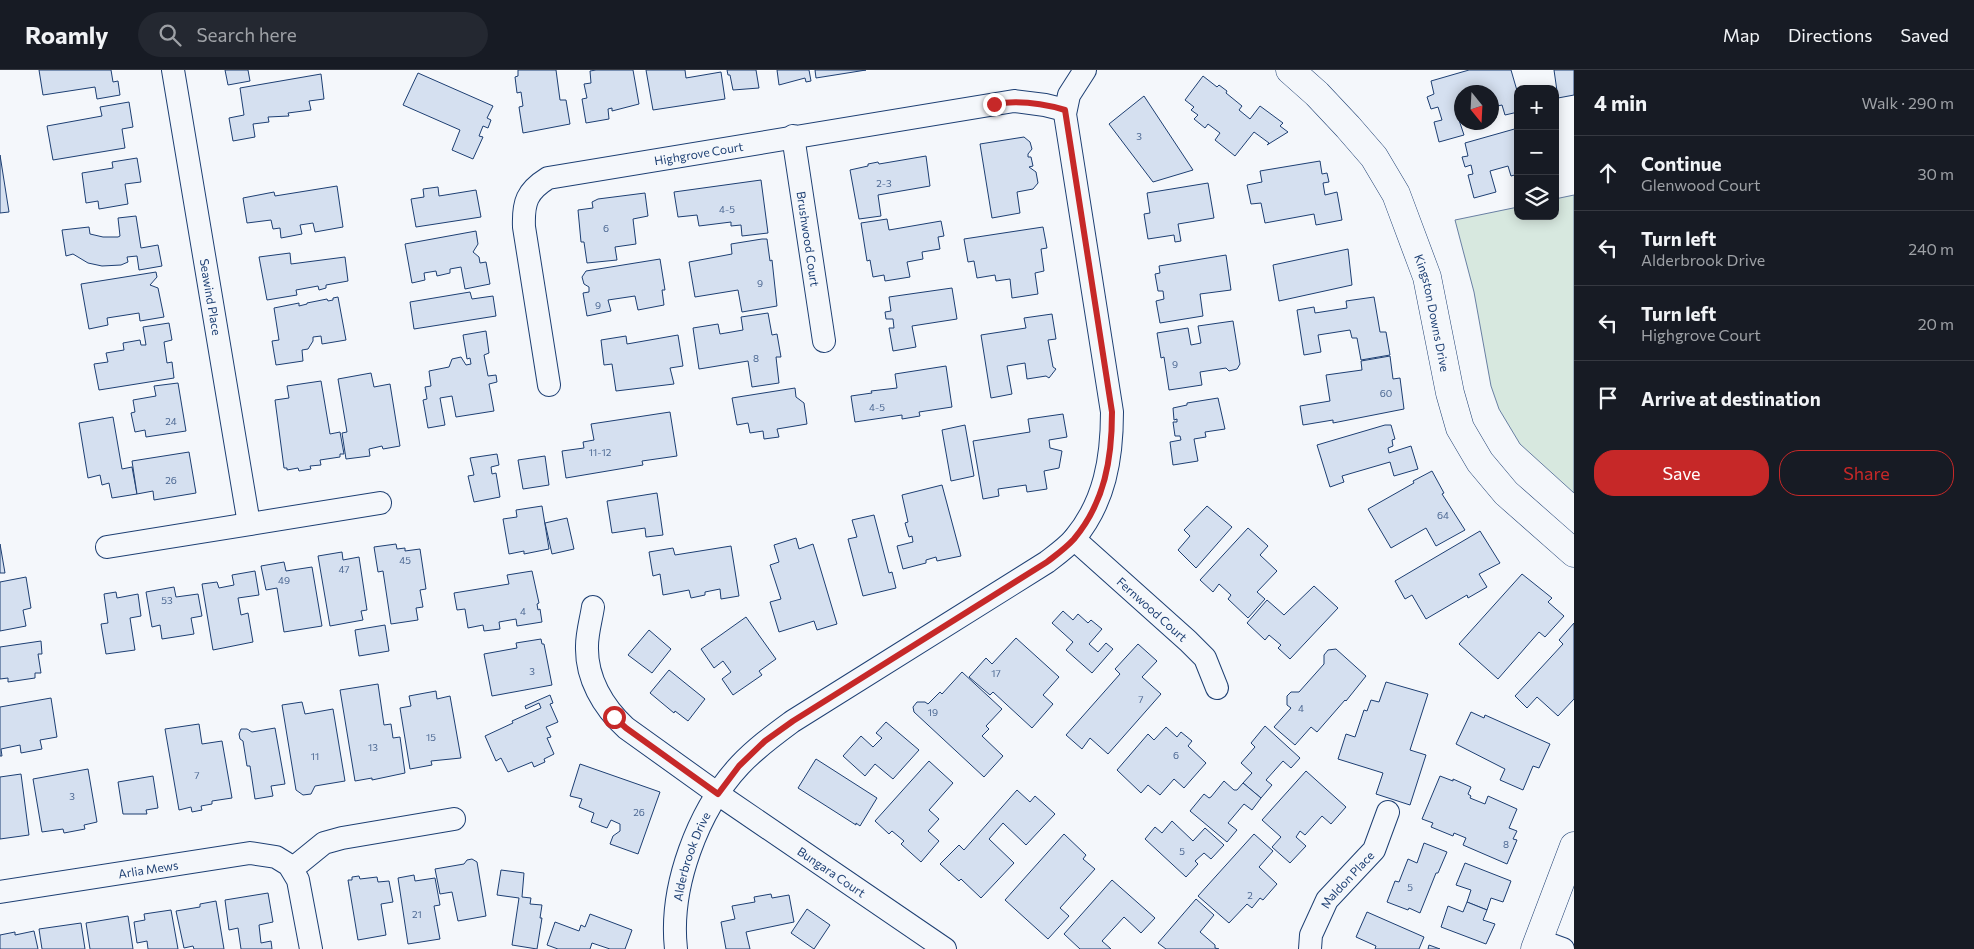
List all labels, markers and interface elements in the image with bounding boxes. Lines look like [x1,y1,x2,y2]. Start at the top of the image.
search box [138,12,488,57]
text: Roamly [25,20,108,49]
icon: search [156,21,184,49]
text: Search here [196,23,297,46]
text: Map [1723,24,1760,46]
text: Directions [1788,24,1872,46]
text: Saved [1900,24,1949,46]
north arrow [1454,85,1499,130]
map controls [1514,85,1559,220]
button: + [1514,85,1559,130]
text: 4 min [1594,90,1647,115]
route end [983,93,1006,116]
text: Walk · 290 m [1862,93,1954,112]
house number: 3 [1136,130,1142,142]
button: − [1514,130,1559,175]
street label: Highgrove Court [653,139,744,167]
text: Continue [1641,152,1721,175]
icon: ahead [1594,159,1622,187]
text: 30 m [1917,164,1954,183]
button: layers [1514,175,1559,220]
text: Glenwood Court [1641,175,1761,194]
house number: 2-3 [876,177,892,189]
street label: Brushwood Court [794,190,823,288]
house number: 4-5 [719,203,735,215]
house number: 6 [603,222,609,234]
text: Turn left [1641,227,1716,250]
icon: left [1594,234,1622,262]
text: 240 m [1908,239,1954,258]
text: Alderbrook Drive [1641,250,1765,269]
street label: Kingston Downs Drive [1412,252,1453,373]
street label: Seawind Place [198,257,224,336]
house number: 9 [757,277,763,289]
house number: 9 [595,299,601,311]
text: Turn left [1641,302,1716,325]
icon: left [1594,309,1622,337]
text: 20 m [1918,314,1954,333]
text: Highgrove Court [1641,325,1761,344]
house number: 8 [753,352,759,364]
house number: 9 [1172,358,1178,370]
icon: arrive [1594,384,1622,412]
house number: 60 [1380,387,1392,399]
text: Arrive at destination [1641,387,1821,410]
house number: 4-5 [869,401,885,413]
house number: 24 [165,415,177,427]
house number: 11-12 [589,446,612,458]
button: Save [1594,450,1769,496]
button: Share [1779,450,1954,496]
house number: 26 [165,474,177,486]
house number: 64 [1437,509,1449,521]
house number: 45 [399,554,411,566]
house number: 47 [338,563,350,575]
house number: 49 [278,574,290,586]
street label: Fernwood Court [1114,574,1190,644]
house number: 53 [161,594,173,606]
house number: 4 [520,605,526,617]
house number: 3 [529,665,535,677]
house number: 17 [991,667,1001,679]
house number: 7 [1138,693,1144,705]
house number: 4 [1298,702,1304,714]
route start [603,706,626,729]
house number: 19 [928,706,938,718]
house number: 15 [426,731,436,743]
house number: 13 [368,741,378,753]
house number: 6 [1173,749,1179,761]
house number: 11 [311,750,319,762]
house number: 7 [194,769,200,781]
house number: 3 [69,790,75,802]
house number: 26 [633,806,645,818]
street label: Alderbrook Drive [670,809,713,902]
house number: 8 [1503,838,1509,850]
street label: Bungara Court [795,844,868,900]
house number: 5 [1179,845,1185,857]
street label: Maldon Place [1317,848,1377,910]
street label: Arlia Mews [117,857,179,880]
house number: 5 [1407,881,1413,893]
house number: 2 [1247,889,1253,901]
house number: 21 [412,908,422,920]

